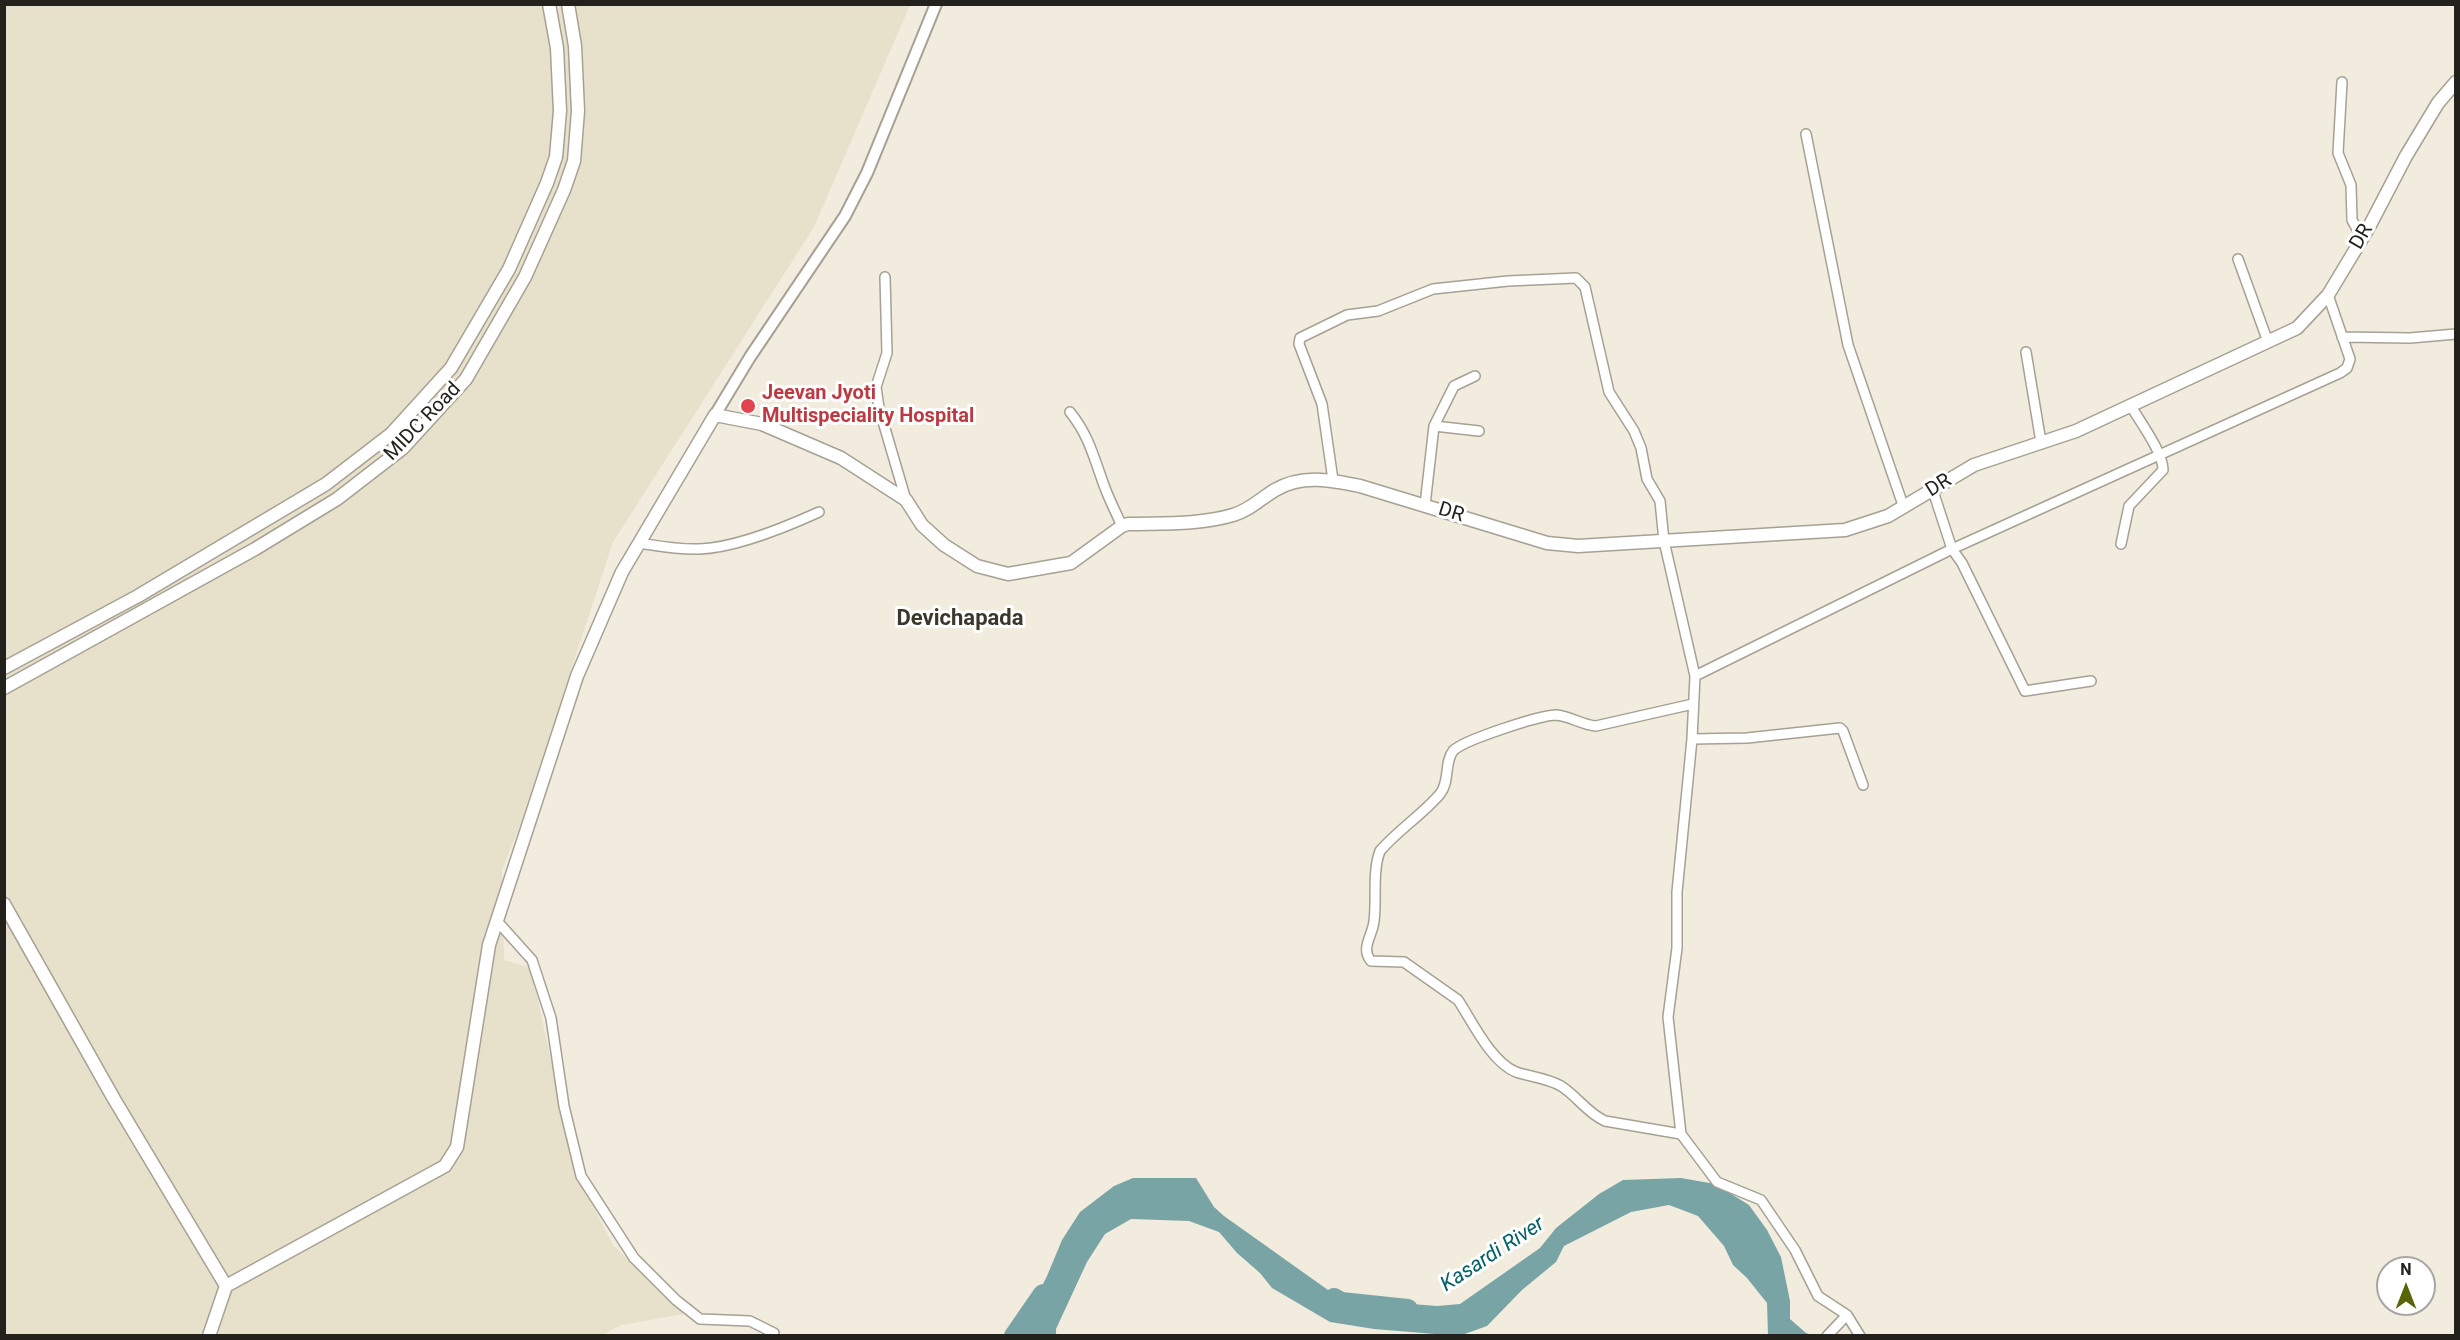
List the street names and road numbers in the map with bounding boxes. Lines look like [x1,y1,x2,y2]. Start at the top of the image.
street label: DR [2345,220,2379,254]
street label: MIDC Road [380,378,466,466]
street label: DR [1922,469,1956,503]
street label: DR [1435,498,1467,528]

